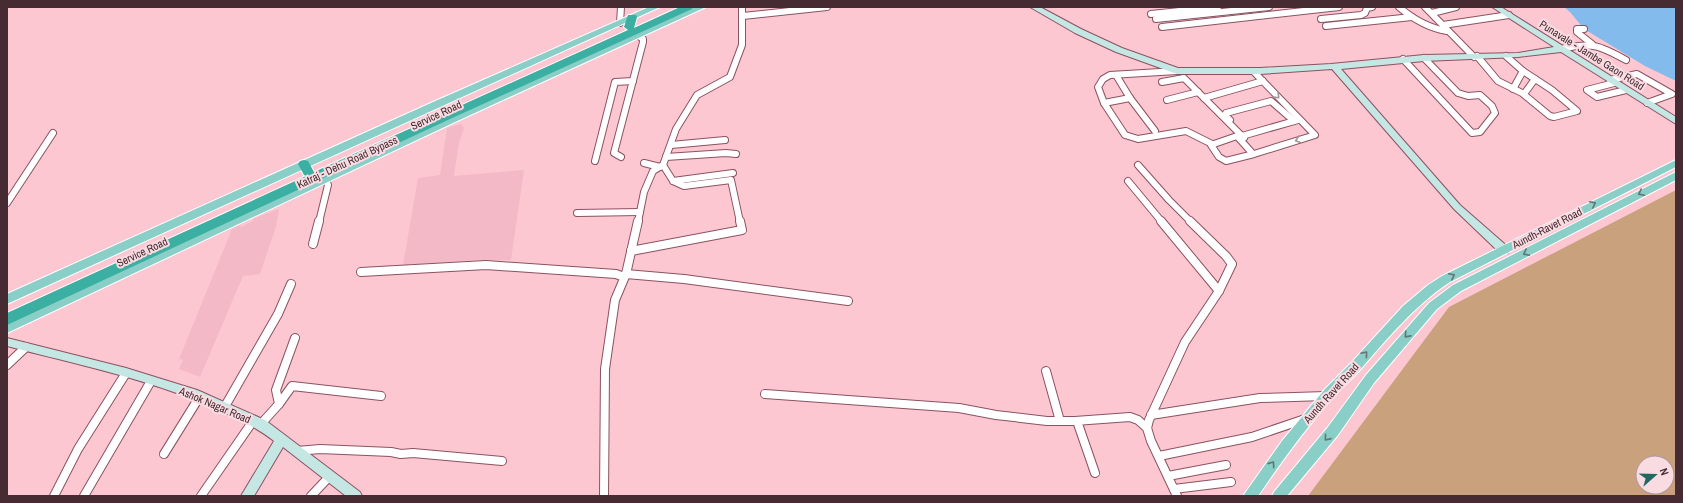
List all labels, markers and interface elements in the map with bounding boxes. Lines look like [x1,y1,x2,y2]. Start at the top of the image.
street label: Punavale - Jambe Gaon Road [1537,17,1647,93]
one-way arrow [1272,91,1280,99]
street label: Service Road [408,97,464,133]
street label: Katraj - Dehu Road Bypass [295,132,400,191]
one-way arrow [1295,135,1302,144]
one-way arrow [1638,189,1646,196]
one-way arrow [1589,201,1597,209]
street label: Aundh-Ravet Road [1509,204,1584,252]
street label: Service Road [114,234,170,270]
one-way arrow [1522,248,1530,256]
one-way arrow [1448,273,1456,280]
one-way arrow [1405,331,1412,338]
one-way arrow [1361,352,1368,359]
street label: Aundh Ravet Road [1300,360,1362,427]
street label: Ashok Nagar Road [176,383,253,426]
one-way arrow [1325,433,1332,440]
north arrow [1635,455,1675,495]
one-way arrow [1267,461,1275,468]
text: N [1657,466,1672,477]

